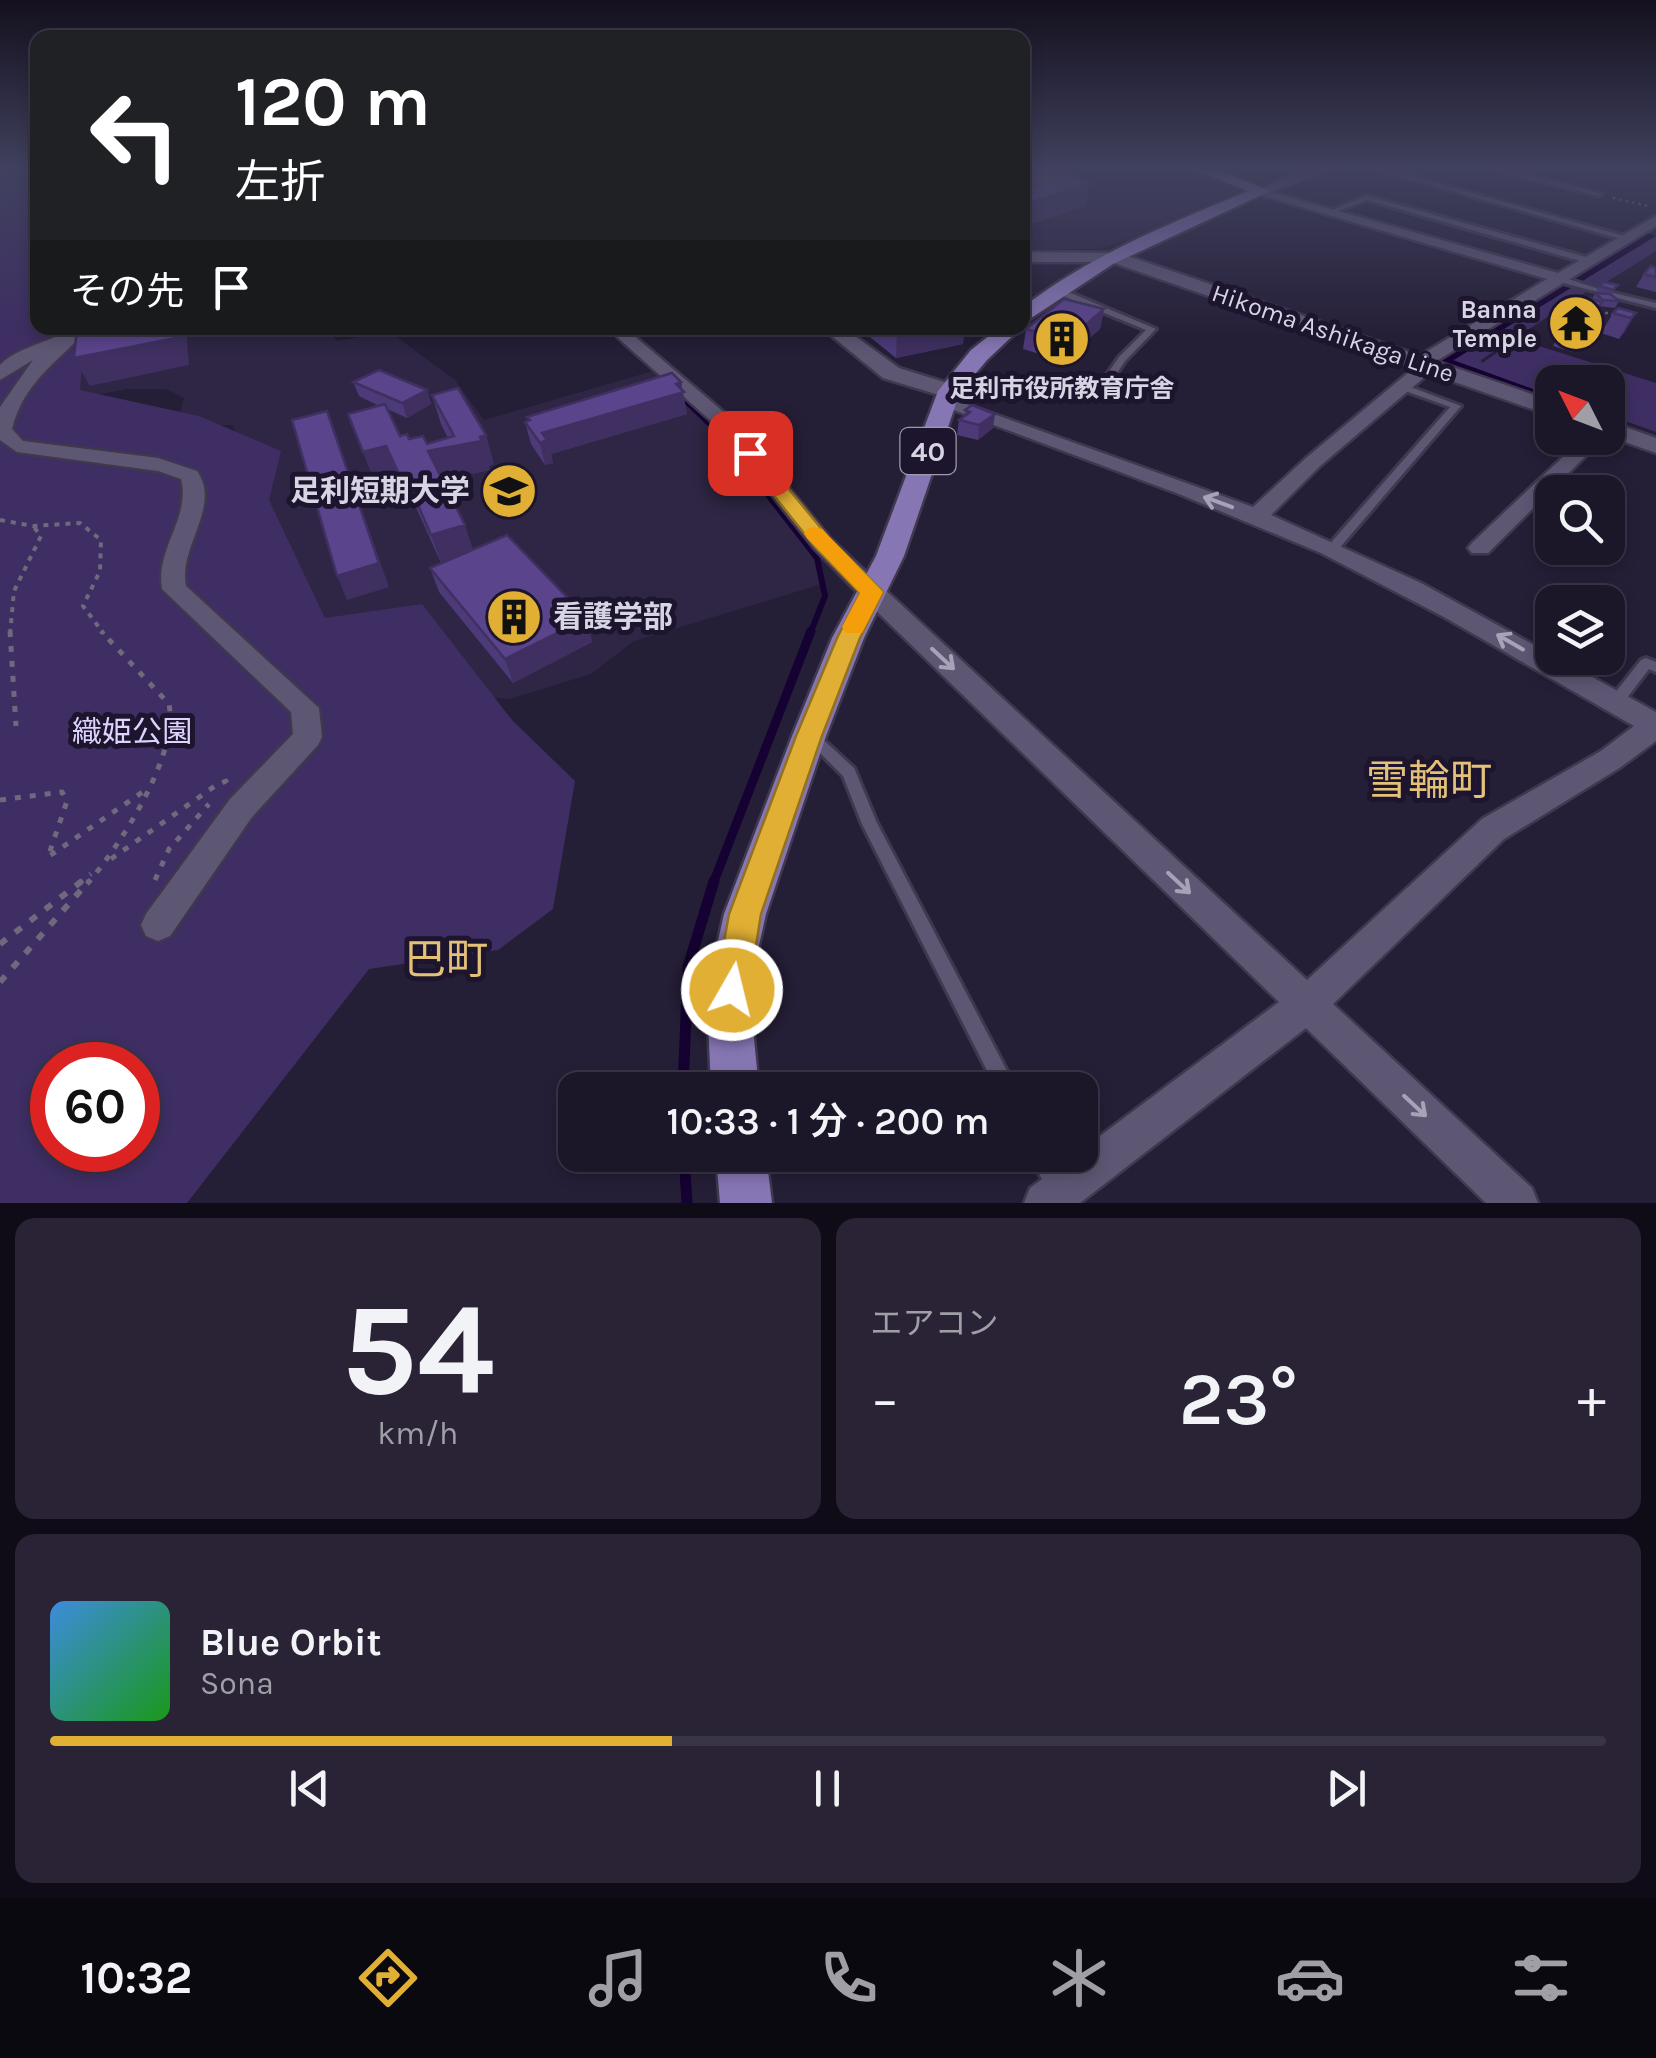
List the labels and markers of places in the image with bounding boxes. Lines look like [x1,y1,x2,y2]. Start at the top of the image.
temple icon: Banna Temple [1546,293,1606,353]
place label: Banna Temple [1453,295,1537,353]
building icon: 足利市役所教育庁舎 [1032,309,1092,369]
place label: 足利市役所教育庁舎 [949,374,1175,403]
pin [708,411,793,496]
school or university icon: 足利短期大学 [479,461,539,521]
place label: 足利短期大学 [290,473,470,509]
building icon: 看護学部 [484,587,544,647]
place label: 看護学部 [553,599,673,635]

